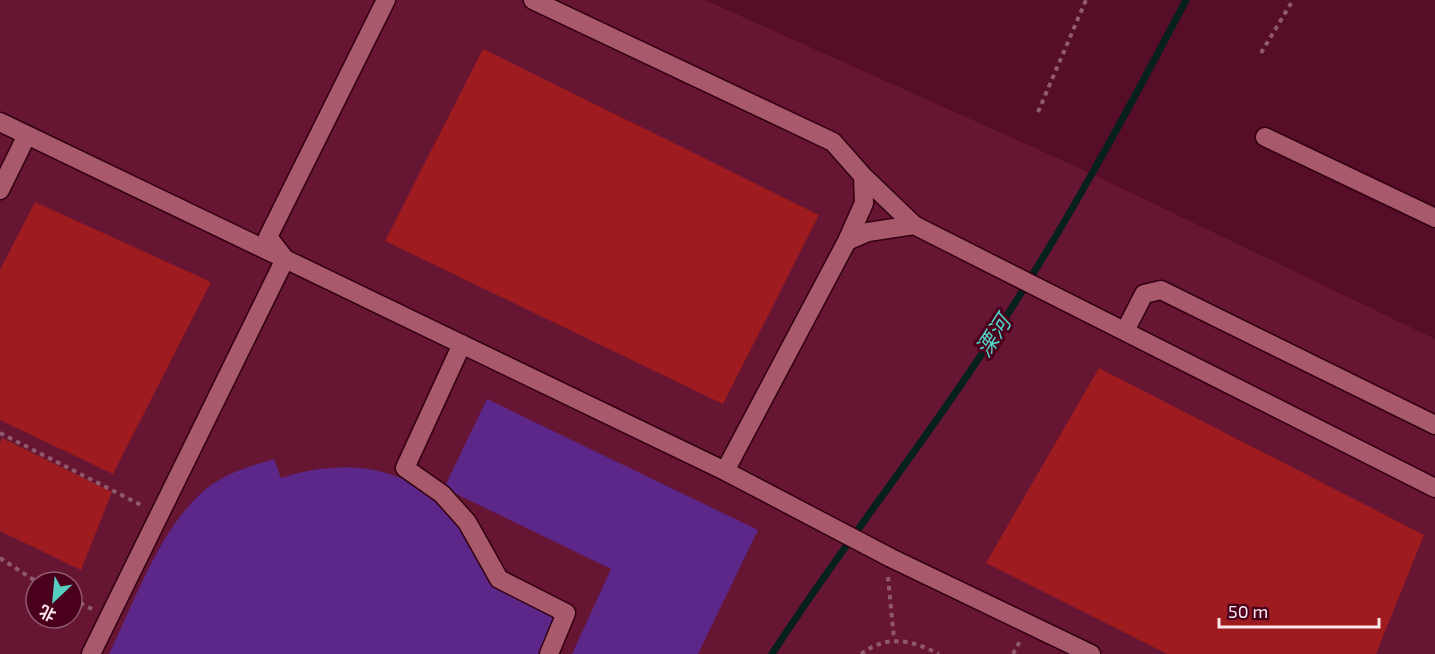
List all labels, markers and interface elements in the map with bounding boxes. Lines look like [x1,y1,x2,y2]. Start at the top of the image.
water label: 溧河 [969,307,1017,361]
north arrow [24,570,84,630]
scale bar [1219,591,1380,629]
text: 50 m [1228,600,1268,622]
text: 北 [36,602,59,626]

